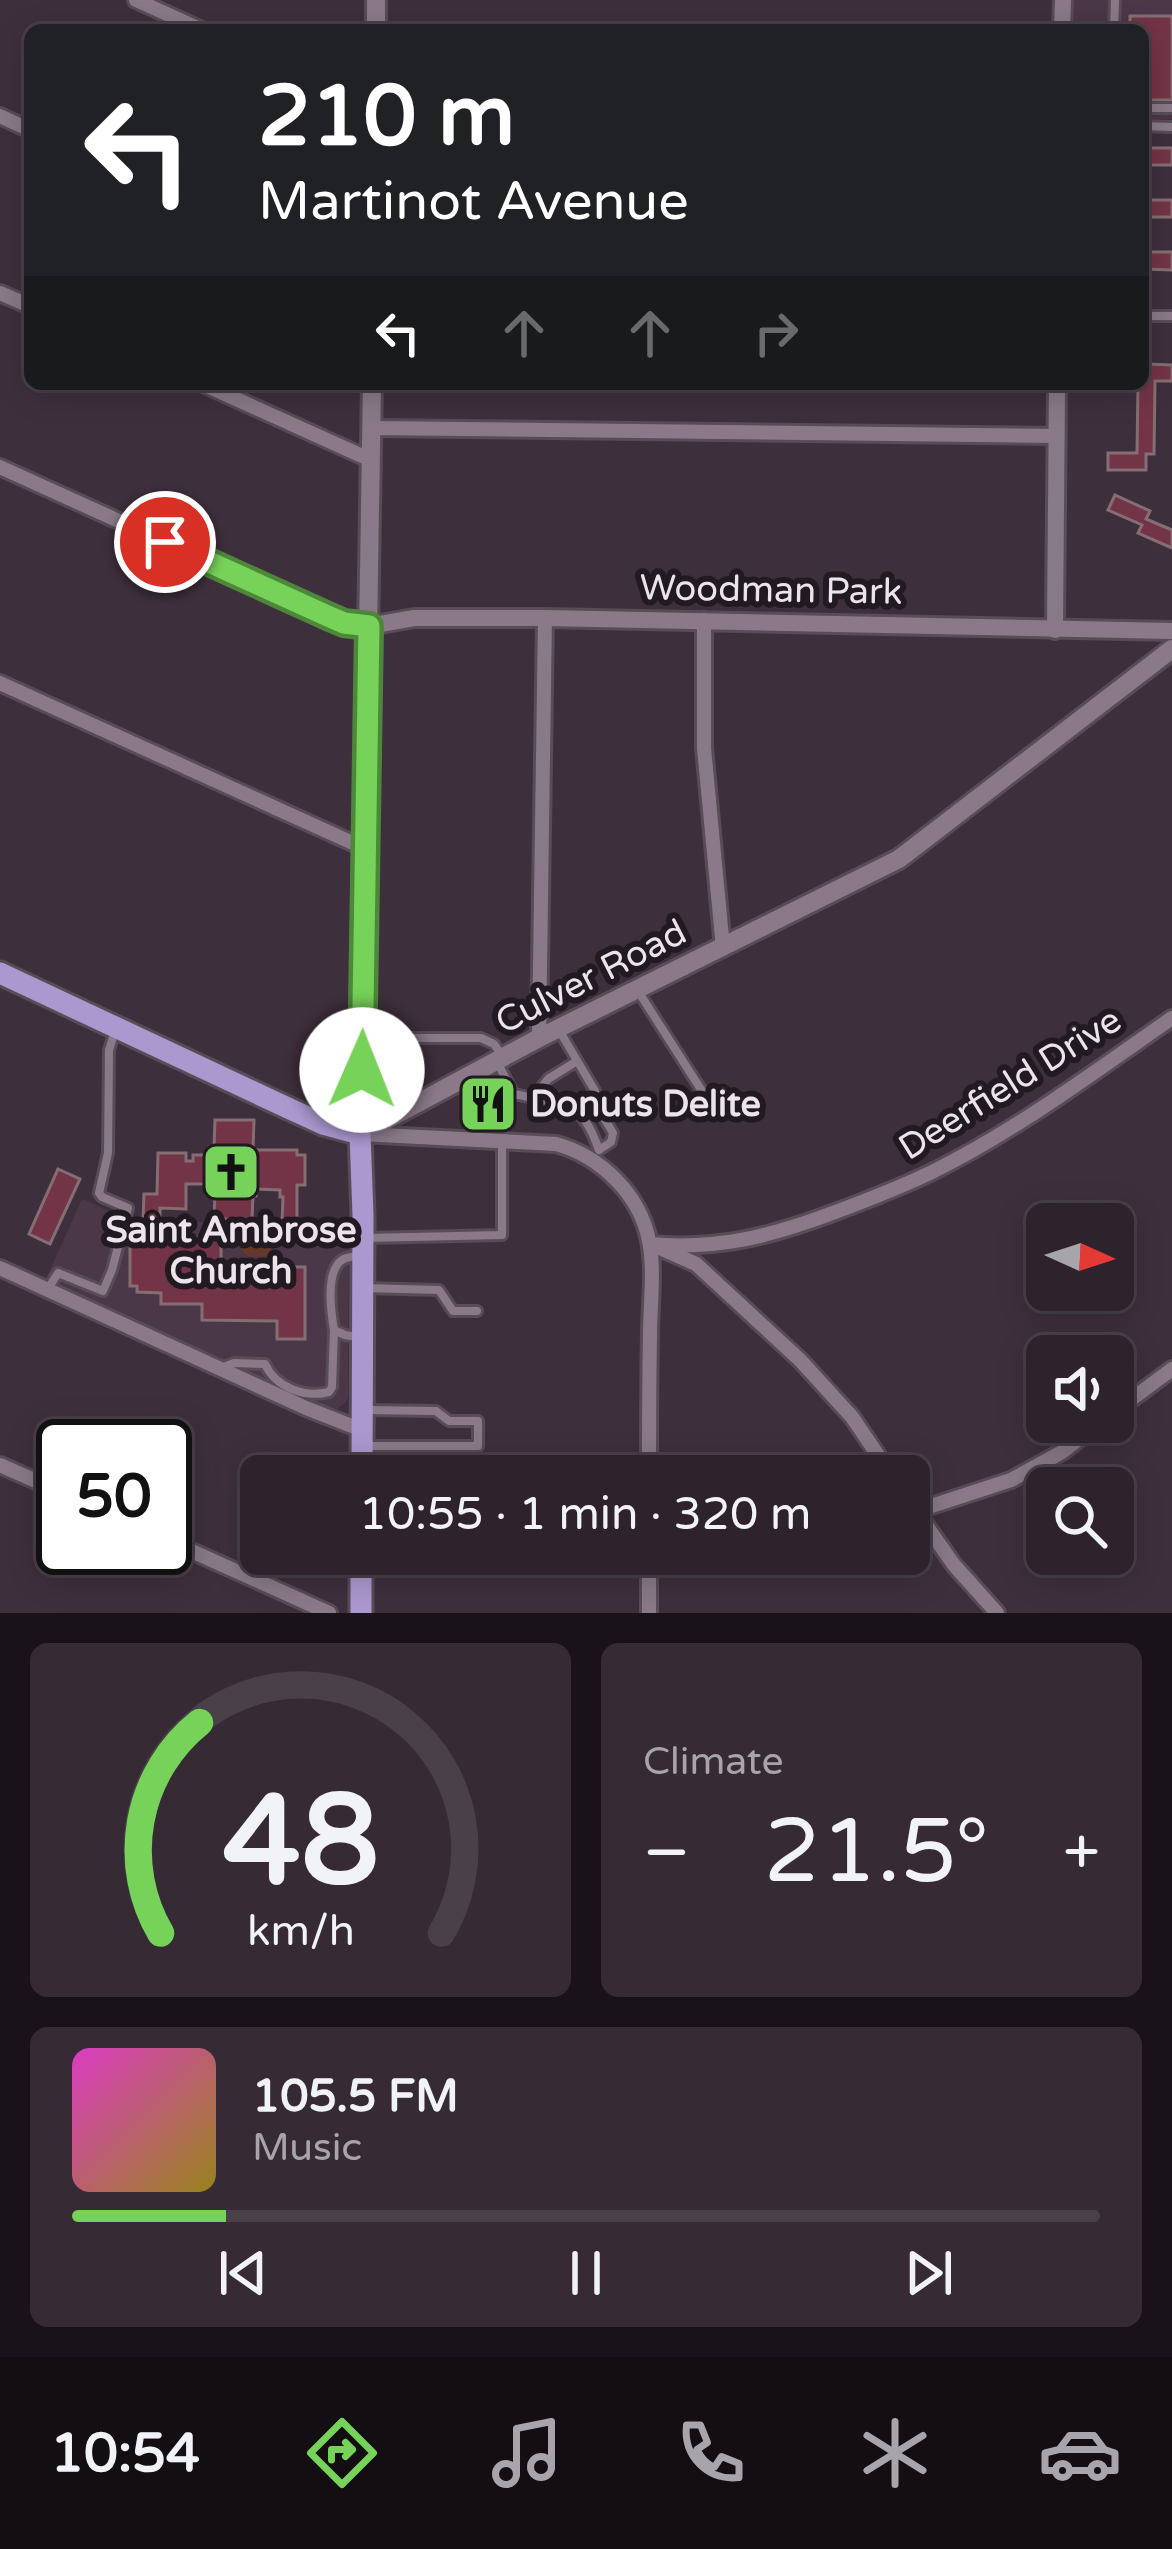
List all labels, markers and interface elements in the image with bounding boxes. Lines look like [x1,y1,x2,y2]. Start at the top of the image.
text: 210 m [258,67,515,168]
icon: left [60,72,216,228]
text: Martinot Avenue [258,169,689,234]
icon: left [365,300,431,366]
icon: ahead [491,300,557,366]
icon: ahead [617,300,683,366]
icon: right [743,300,809,366]
pin [114,491,216,593]
icon: arrive [132,509,198,575]
street label: Woodman Park [639,566,903,614]
street label: Culver Road [488,911,694,1043]
street label: Deerfield Drive [891,998,1129,1170]
position arrow [299,1007,425,1133]
restaurant icon: Donuts Delite [457,1073,519,1135]
place label: Donuts Delite [530,1083,761,1126]
church icon: Saint Ambrose Church [200,1141,262,1203]
north arrow [1026,1203,1134,1311]
map controls [1026,1203,1134,1575]
place label: Saint Ambrose Church [105,1209,357,1293]
button: sound [1026,1335,1134,1443]
speed limit sign: 50 [36,1419,192,1575]
button: search [1026,1467,1134,1575]
text: 10:55 · 1 min · 320 m [359,1488,811,1542]
text: Climate [643,1738,783,1785]
text: 48 [222,1767,379,1918]
text: 21.5° [764,1798,989,1907]
text: − [643,1813,690,1893]
text: + [1063,1813,1100,1893]
text: km/h [247,1906,354,1957]
text: 105.5 FM [252,2070,459,2124]
text: Music [252,2124,362,2171]
icon: previous [210,2240,276,2306]
icon: pause [553,2240,619,2306]
icon: next [896,2240,962,2306]
icon: directions [300,2411,384,2495]
icon: music [485,2411,569,2495]
icon: phone [669,2411,753,2495]
icon: climate [853,2411,937,2495]
icon: car [1038,2411,1122,2495]
text: 10:54 [50,2421,200,2486]

